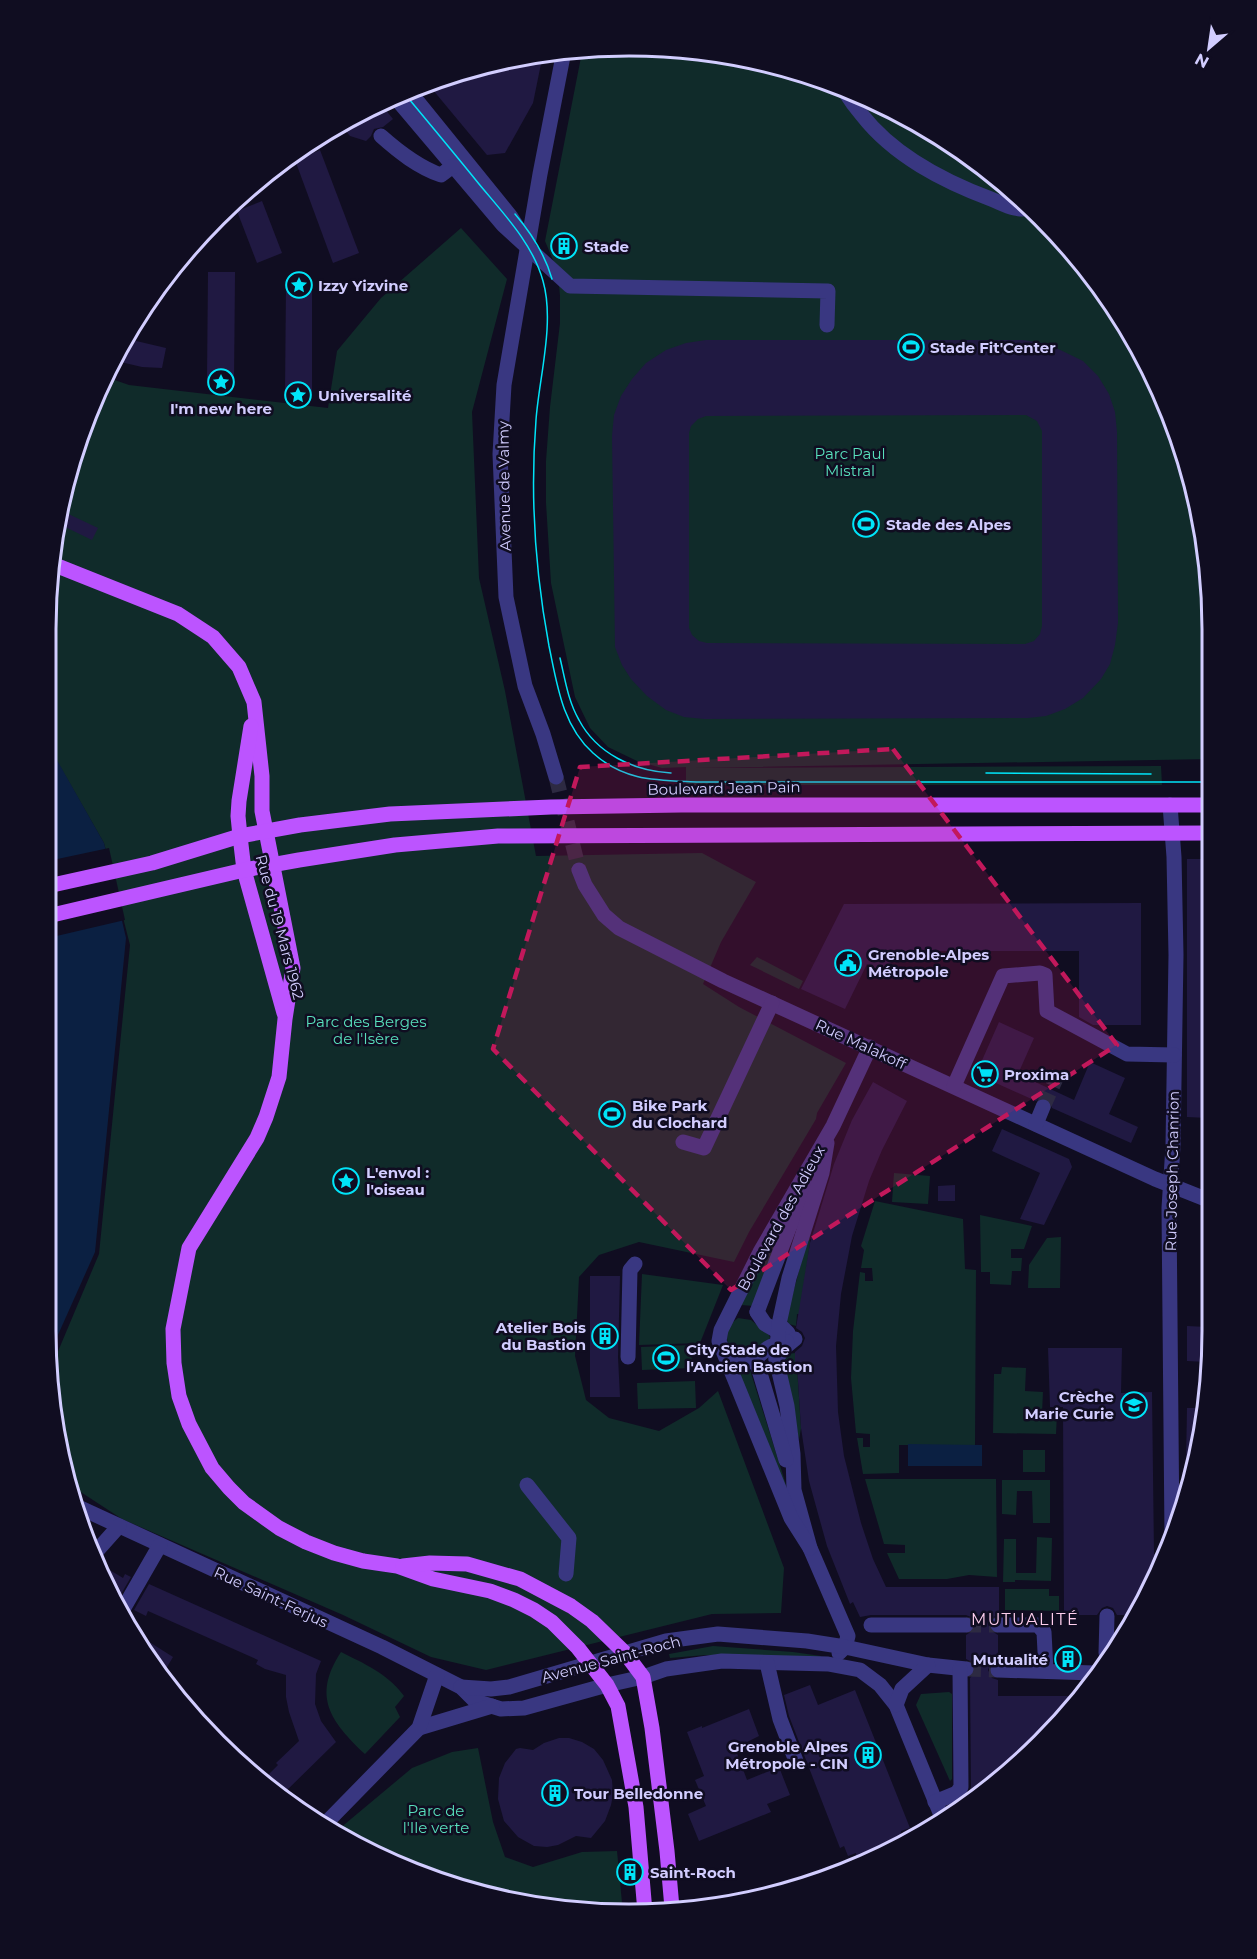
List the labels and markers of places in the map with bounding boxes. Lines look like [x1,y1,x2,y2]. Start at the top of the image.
building icon: Stade [549,231,579,261]
place label: Stade [584,237,629,256]
place icon: Izzy Yizvine [284,270,314,300]
place label: Izzy Yizvine [318,276,408,295]
sports icon: Stade Fit'Center [896,332,926,362]
place label: Stade Fit'Center [930,338,1056,357]
place icon: I'm new here [206,367,236,397]
place icon: Universalité [283,380,313,410]
place label: Universalité [318,386,411,405]
place label: I'm new here [170,399,272,418]
sports icon: Stade des Alpes [851,509,881,539]
place label: Stade des Alpes [886,515,1011,534]
place label: Grenoble-Alpes Métropole [868,945,989,981]
public building icon: Grenoble-Alpes Métropole [833,948,863,978]
supermarket icon: Proxima [970,1059,1000,1089]
place label: Proxima [1004,1065,1069,1084]
place label: Bike Park du Clochard [632,1096,727,1132]
sports icon: Bike Park du Clochard [597,1099,627,1129]
place label: L'envol : l'oiseau [366,1163,429,1199]
place icon: L'envol : l'oiseau [331,1166,361,1196]
place label: Atelier Bois du Bastion [495,1318,586,1354]
building icon: Atelier Bois du Bastion [590,1321,620,1351]
place label: City Stade de l'Ancien Bastion [686,1340,813,1376]
sports icon: City Stade de l'Ancien Bastion [651,1343,681,1373]
place label: Crèche Marie Curie [1024,1387,1114,1423]
school or university icon: Crèche Marie Curie [1119,1390,1149,1420]
building icon: Mutualité [1053,1644,1083,1674]
place label: Mutualité [973,1650,1048,1669]
place label: Grenoble Alpes Métropole - CIN [725,1737,848,1773]
building icon: Grenoble Alpes Métropole - CIN [853,1740,883,1770]
building icon: Tour Belledonne [540,1778,570,1808]
place label: Tour Belledonne [574,1784,703,1803]
building icon: Saint-Roch [615,1857,645,1887]
place label: Saint-Roch [650,1863,736,1882]

